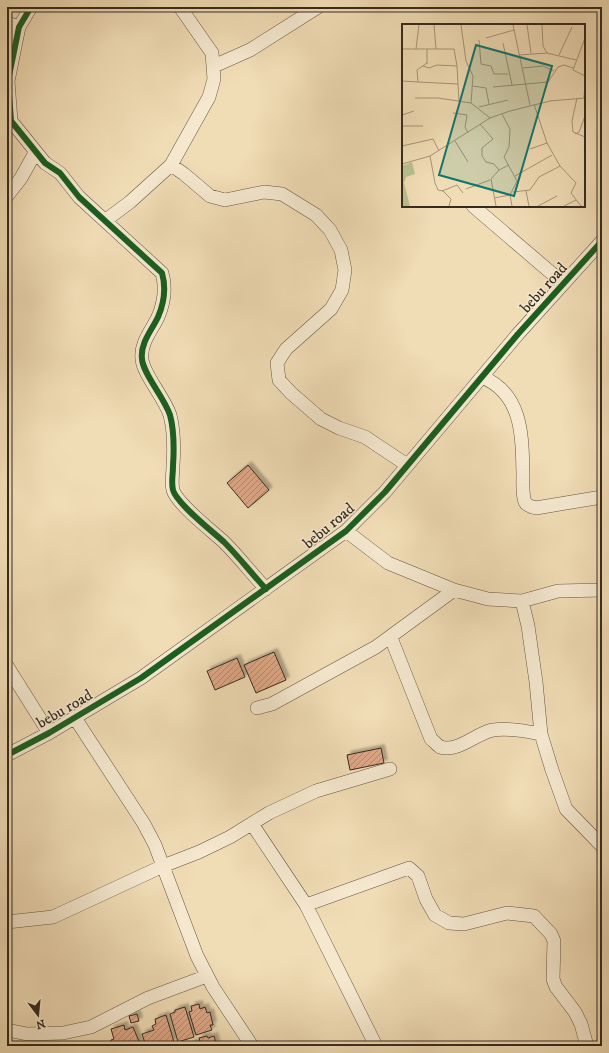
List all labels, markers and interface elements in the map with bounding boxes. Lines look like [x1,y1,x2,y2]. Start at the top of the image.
inset map [402,24,585,207]
street label: bebu road [516,258,572,317]
street label: bebu road [299,498,359,553]
street label: bebu road [33,685,96,733]
north arrow [18,995,58,1035]
text: N [34,1016,47,1032]

